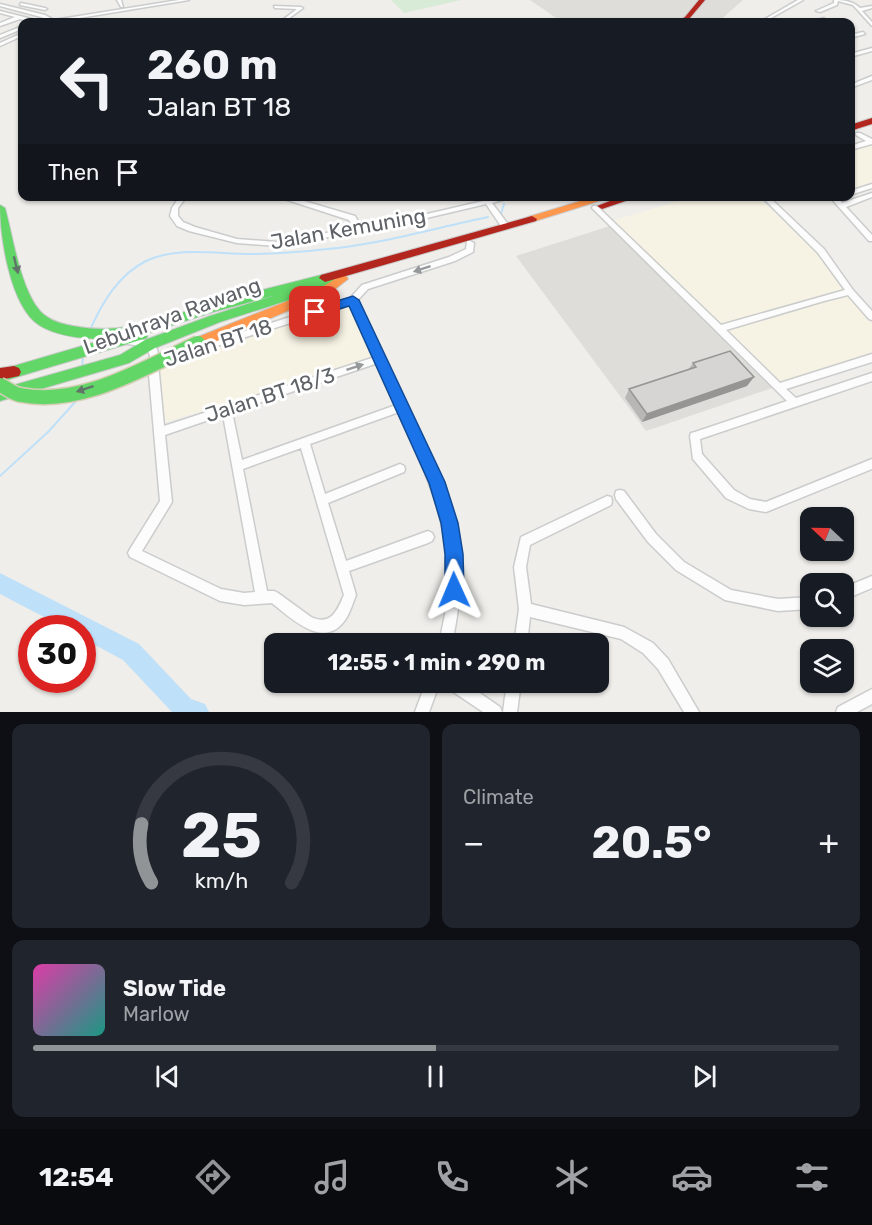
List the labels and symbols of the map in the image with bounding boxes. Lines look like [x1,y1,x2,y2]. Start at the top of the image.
street label: Jalan Kemuning [268,203,428,254]
one-way arrow [12,255,22,274]
one-way arrow [413,264,431,274]
street label: Lebuhraya Rawang [80,272,264,359]
pin [289,286,340,337]
street label: Jalan BT 18 [161,313,275,372]
street label: Jalan BT 18/3 [202,362,338,427]
one-way arrow [346,362,364,371]
one-way arrow [76,385,94,394]
north arrow [800,507,854,561]
position arrow [422,558,486,622]
speed limit sign: 30 [18,615,96,693]

